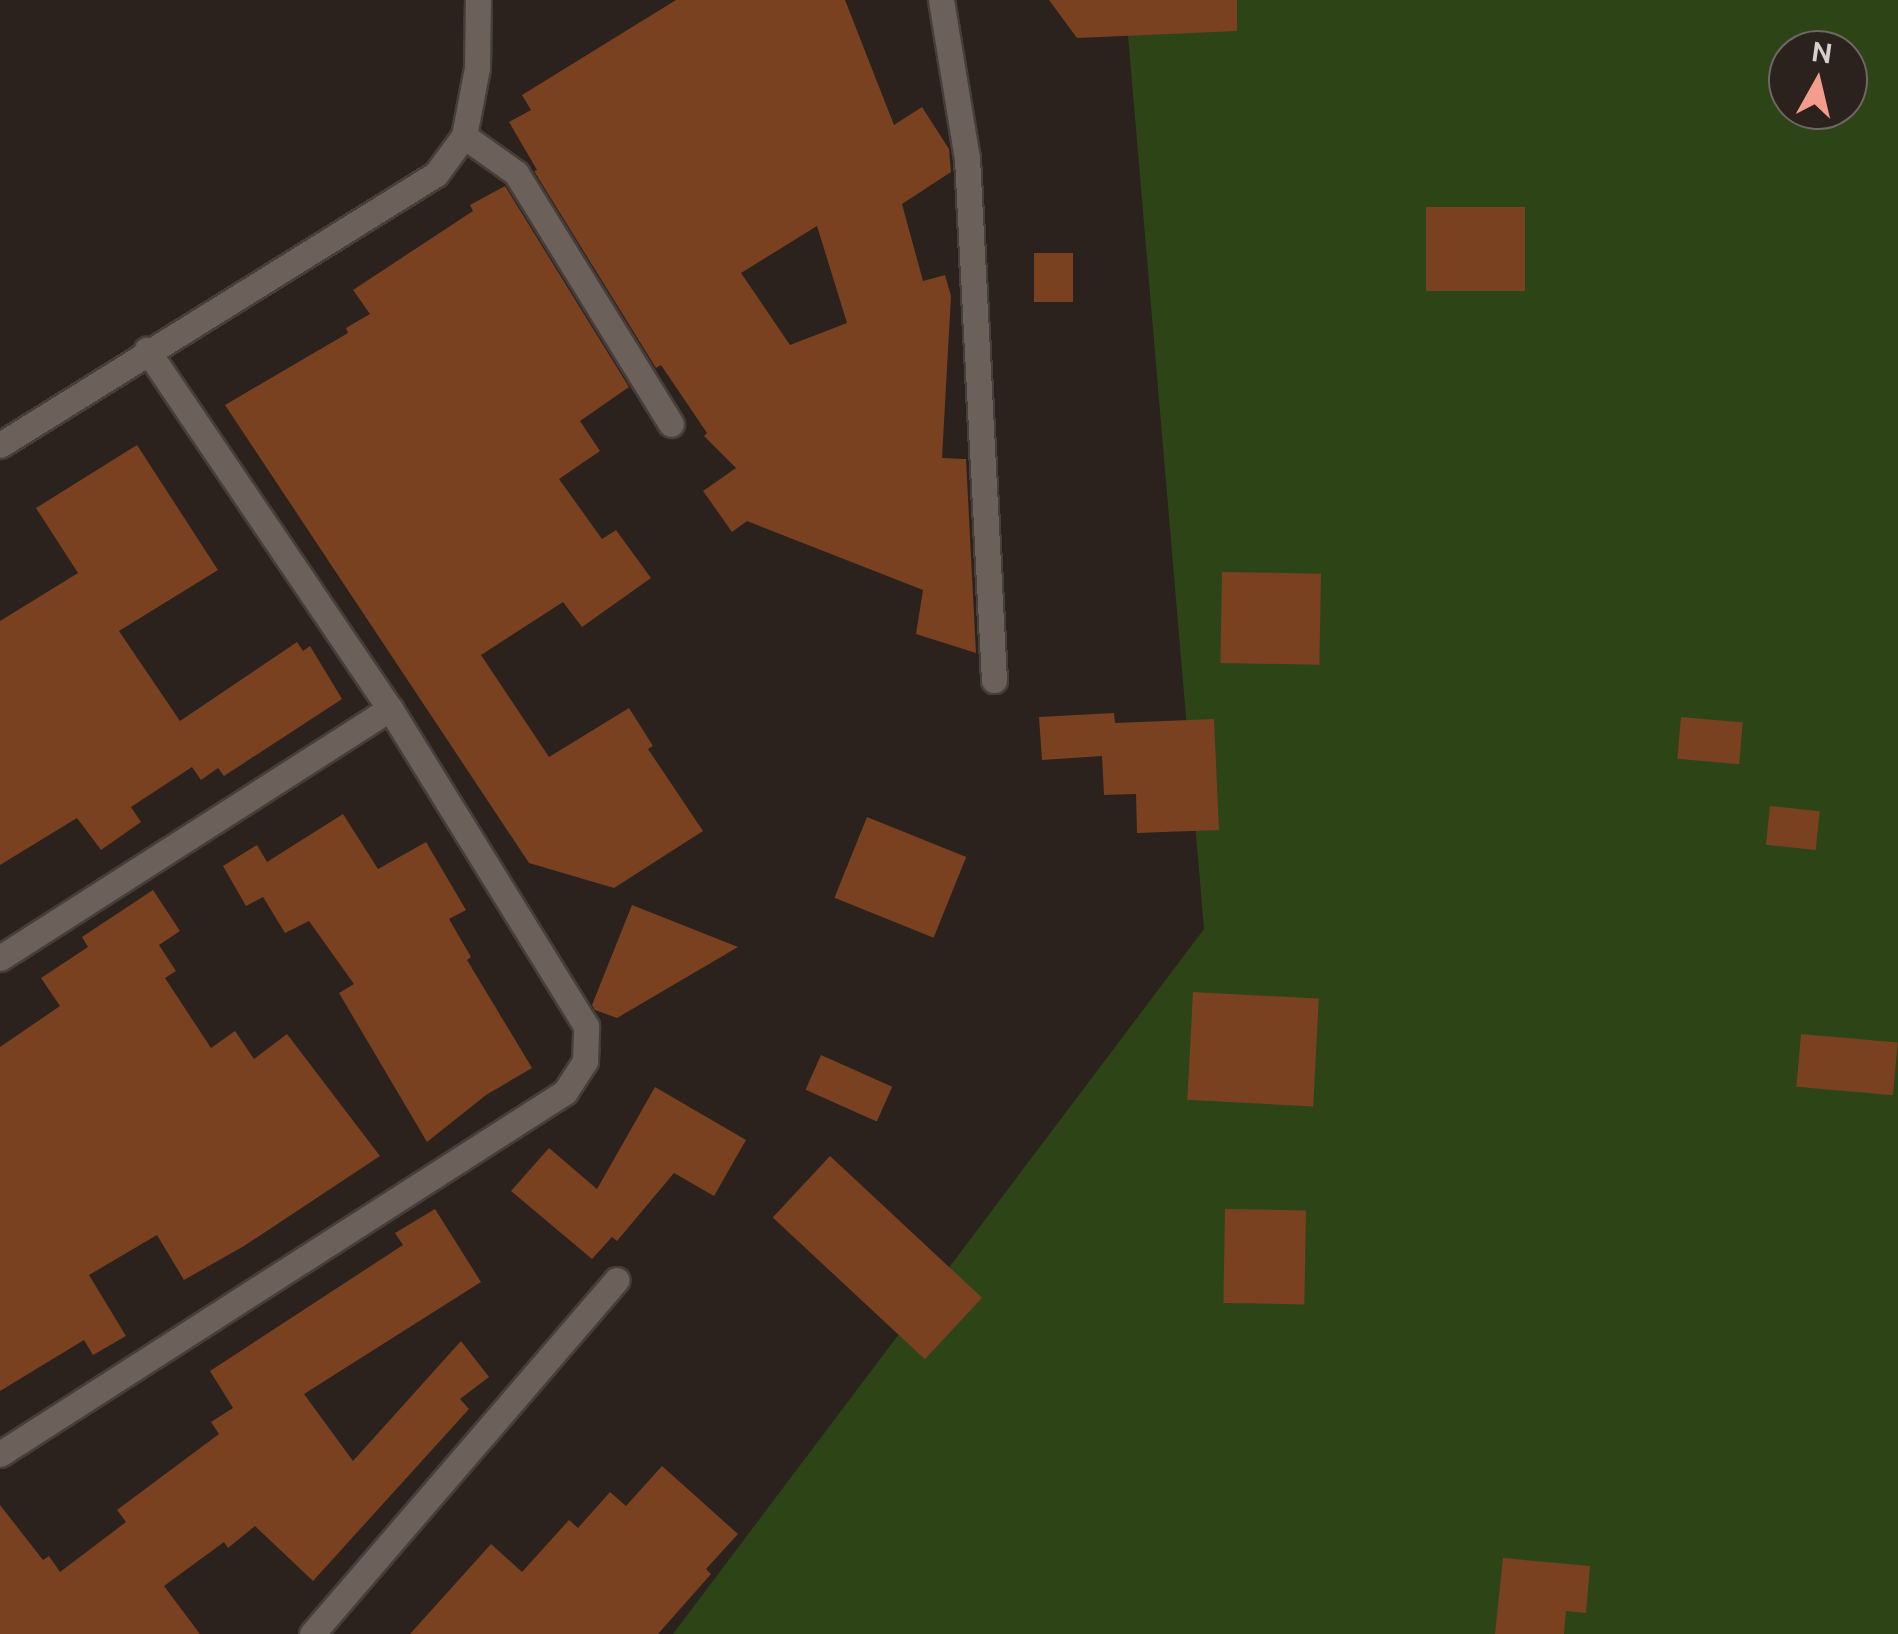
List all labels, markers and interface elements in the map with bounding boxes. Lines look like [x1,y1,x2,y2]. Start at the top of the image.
north arrow [1768,30,1868,130]
text: N [1809,35,1834,69]

